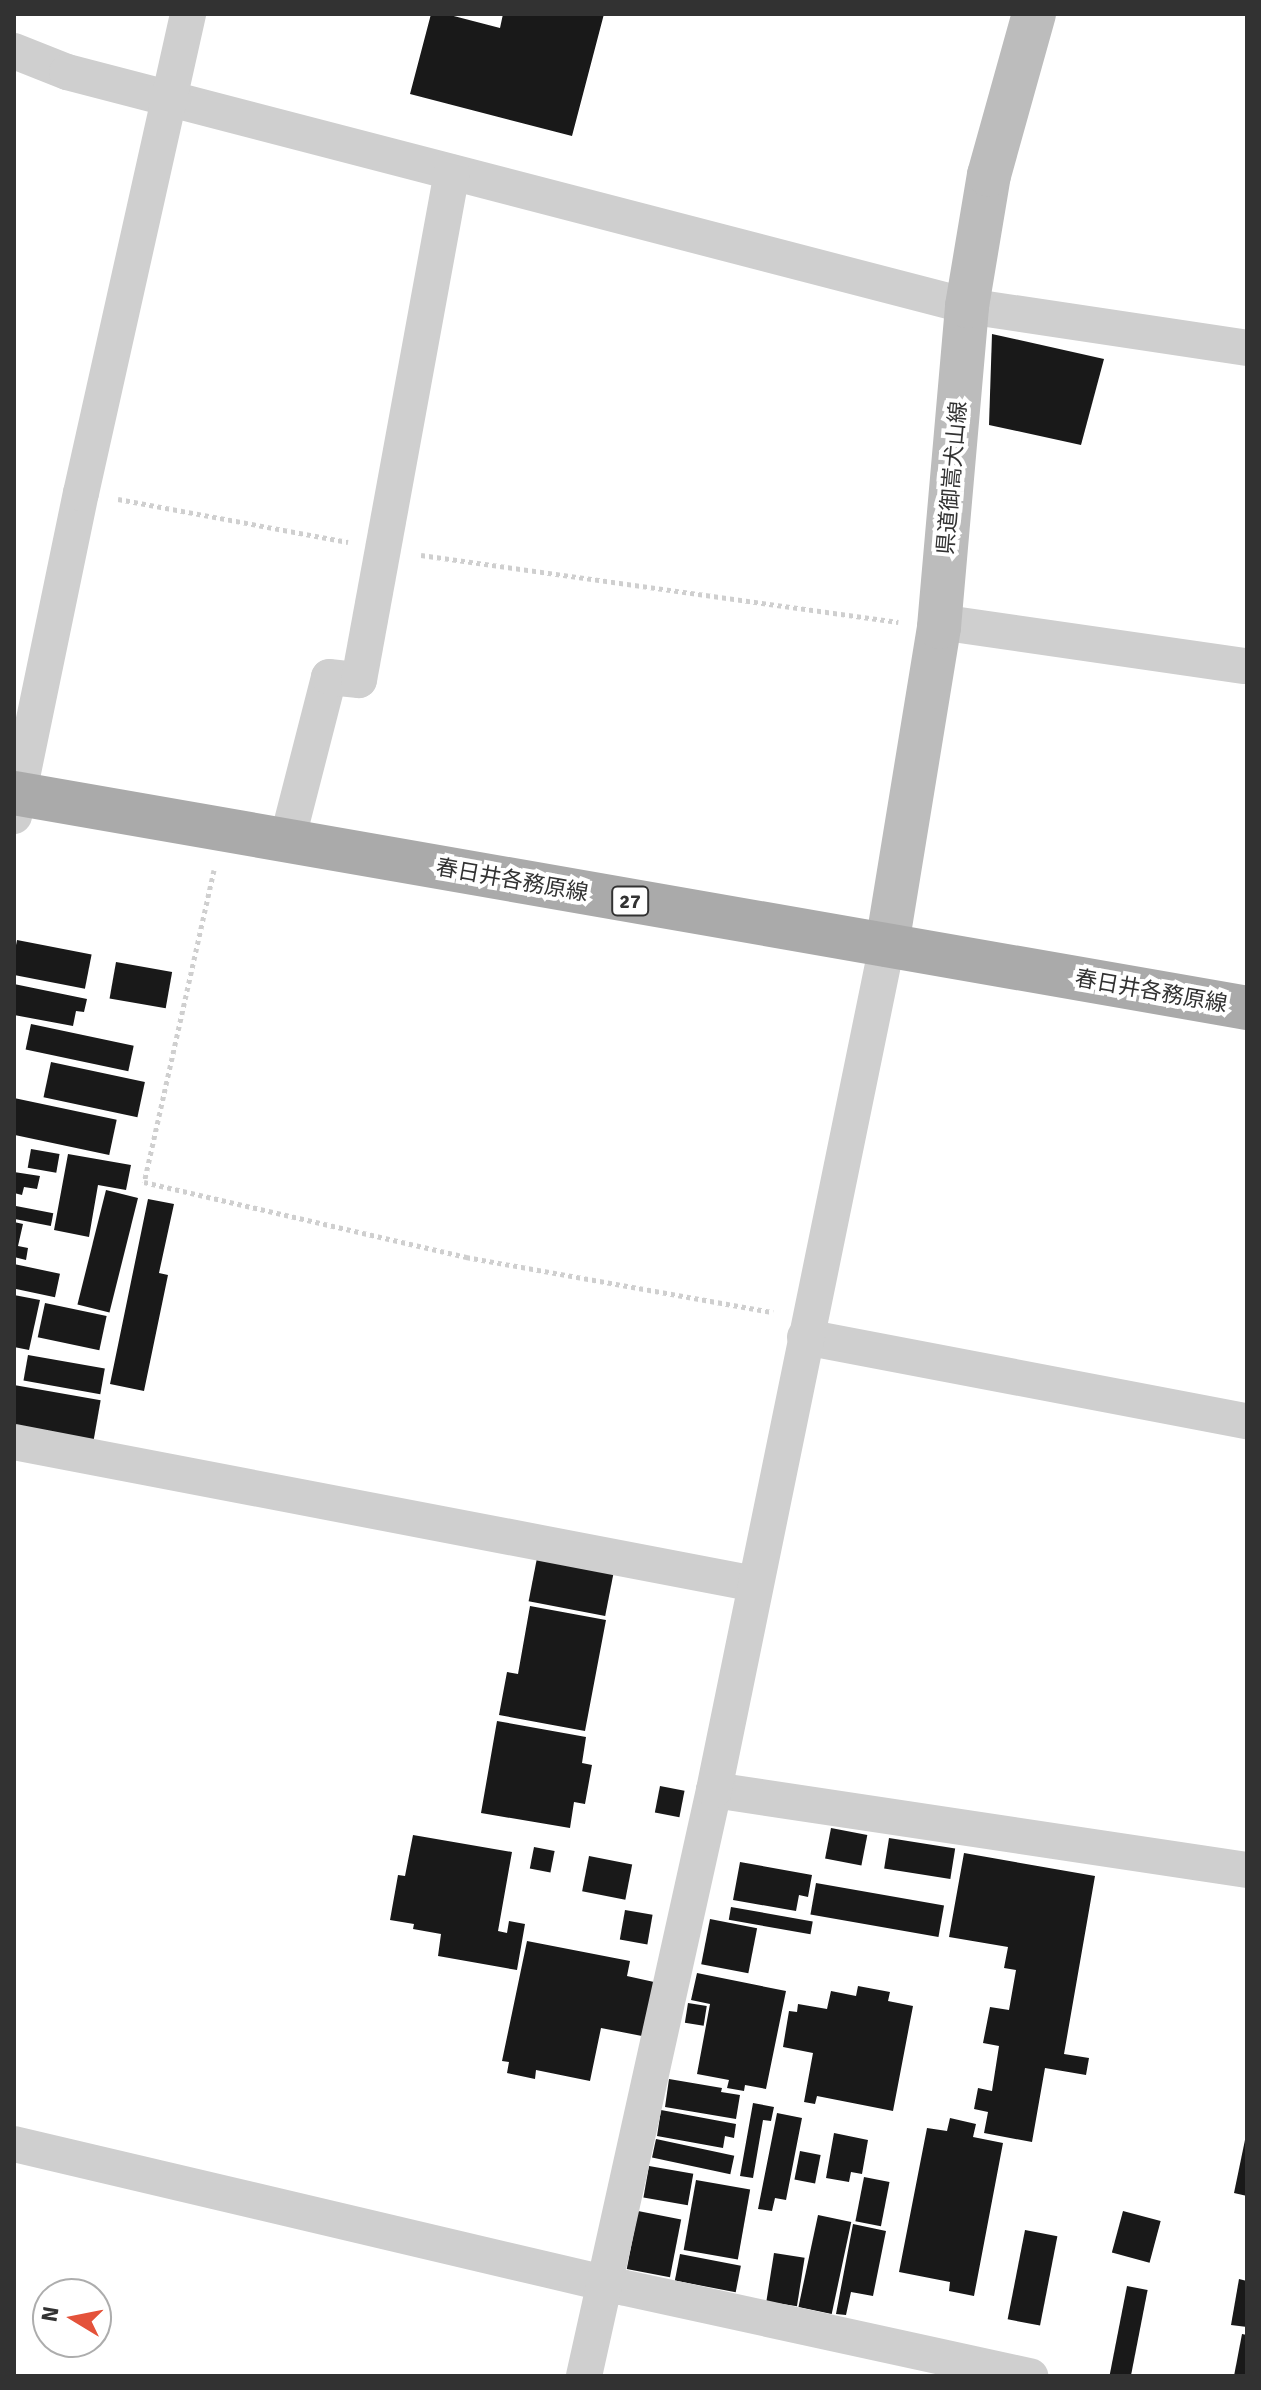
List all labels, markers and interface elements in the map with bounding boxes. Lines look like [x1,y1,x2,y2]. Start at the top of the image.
street label: 県道御嵩犬山線 [932,400,972,556]
street label: 春日井各務原線 [434,854,590,906]
road number: 27 [610,885,650,917]
street label: 春日井各務原線 [1073,965,1229,1017]
north arrow [32,2278,112,2358]
text: N [35,2304,64,2324]

